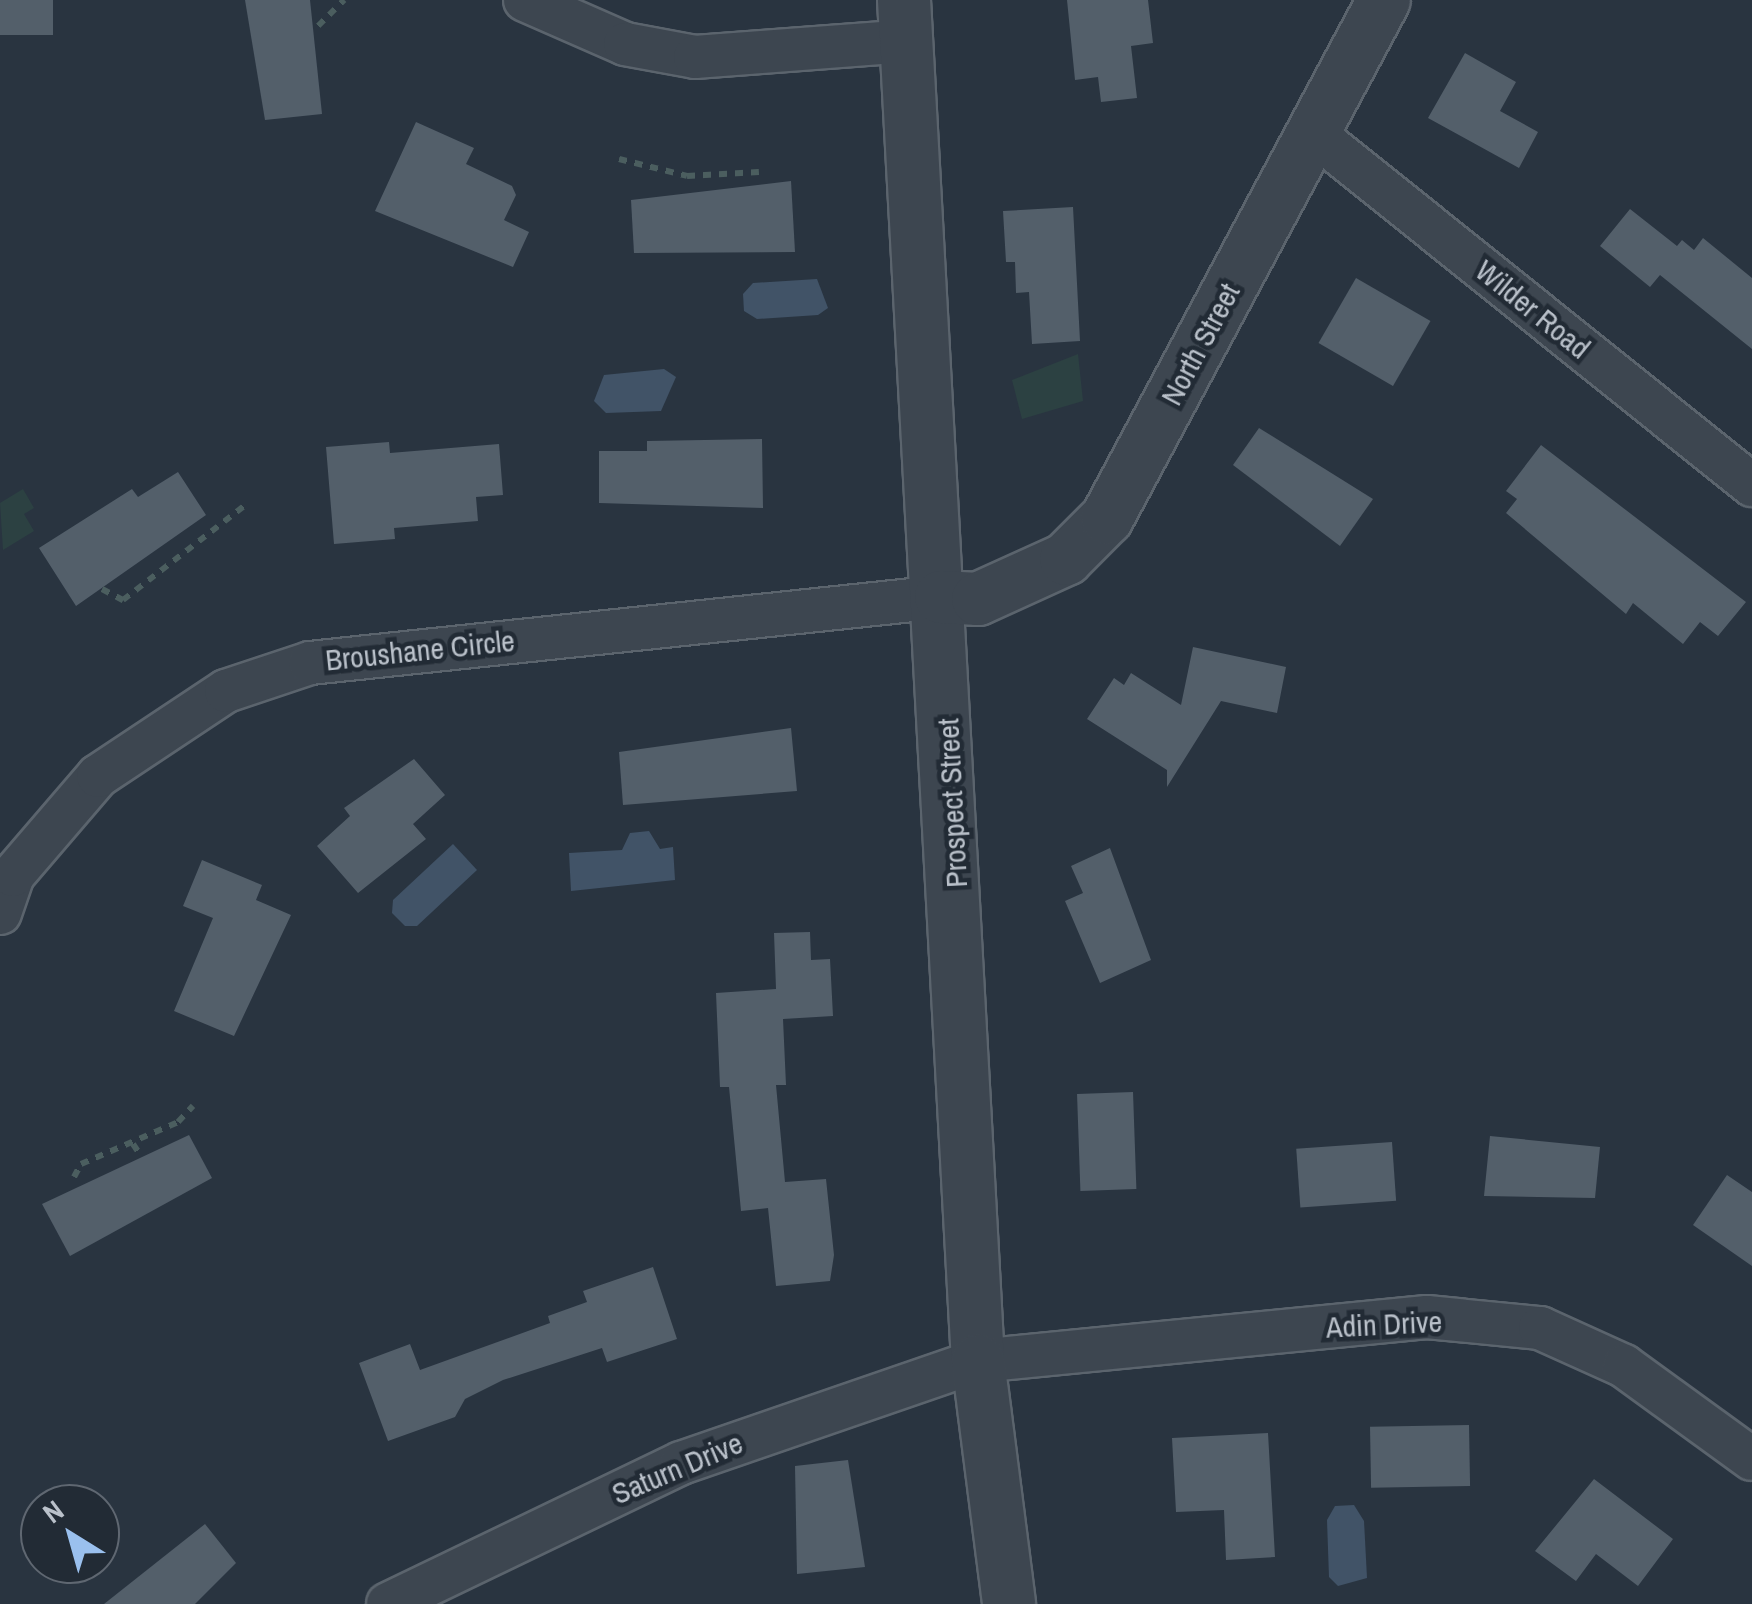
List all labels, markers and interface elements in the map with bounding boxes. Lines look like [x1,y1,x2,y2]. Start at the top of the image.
street label: Wilder Road [1469,252,1597,366]
street label: North Street [1153,277,1247,411]
street label: Broushane Circle [324,622,516,678]
street label: Prospect Street [930,717,974,889]
street label: Adin Drive [1325,1303,1443,1345]
street label: Saturn Drive [606,1424,748,1512]
north arrow [20,1484,120,1584]
text: N [35,1491,71,1532]

